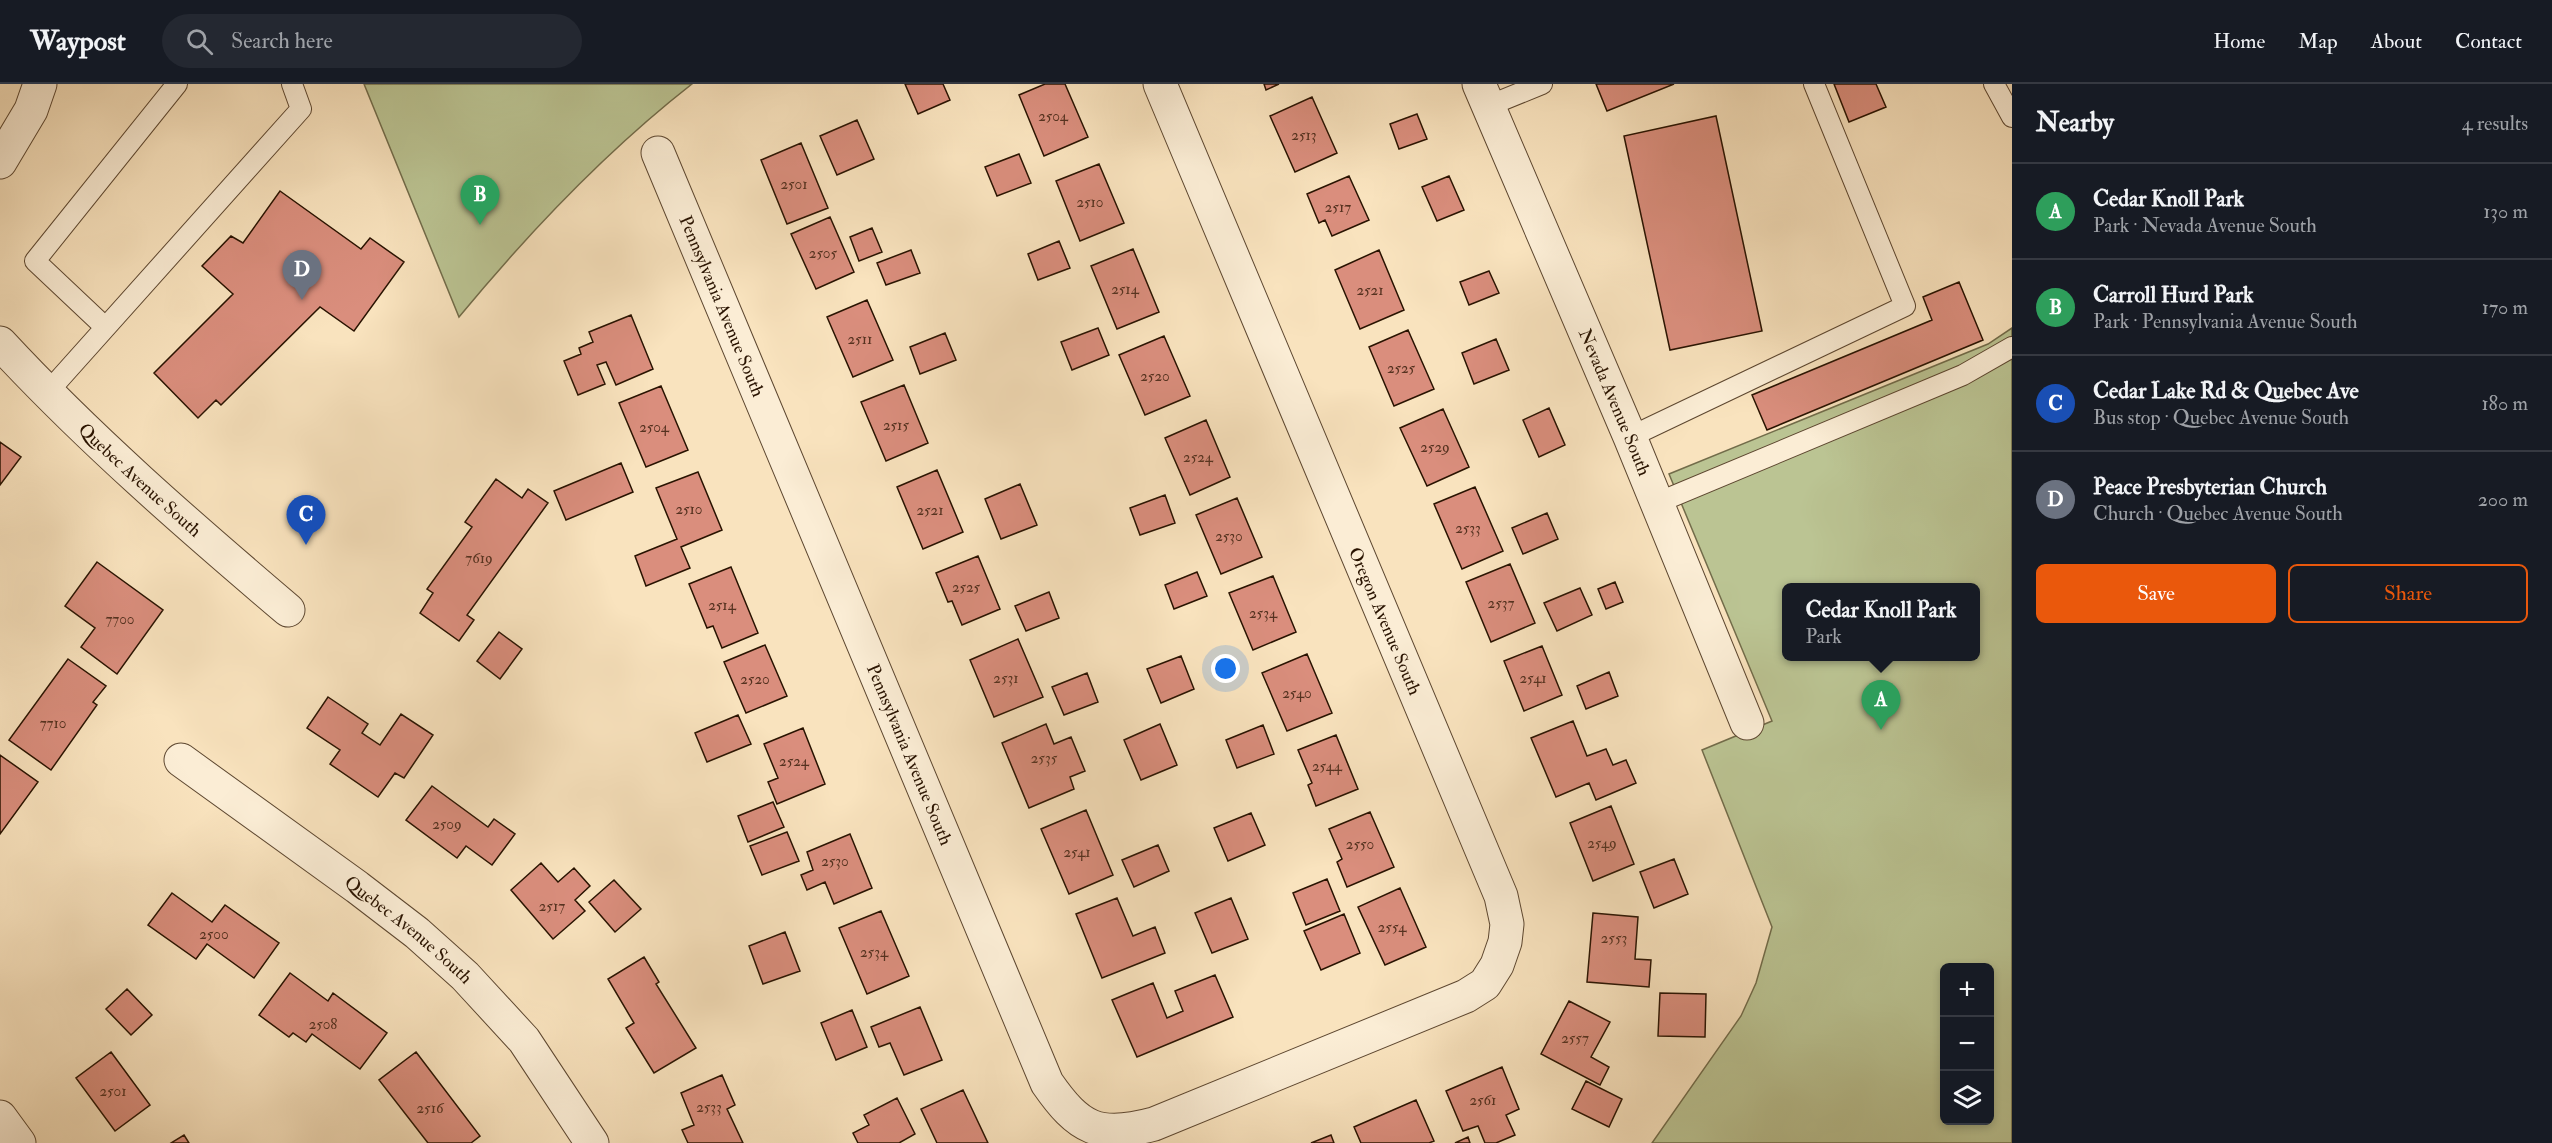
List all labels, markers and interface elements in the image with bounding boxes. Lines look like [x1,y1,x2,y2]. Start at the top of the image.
search box [162,14,582,68]
text: Waypost [30,24,126,59]
icon: search [183,25,216,58]
text: Search here [231,27,333,55]
text: Home [2213,28,2265,55]
text: Map [2298,28,2338,55]
text: About [2371,28,2422,55]
text: Contact [2455,28,2522,55]
house number: 2504 [1038,107,1069,126]
text: Nearby [2036,107,2114,139]
text: 4 results [2462,111,2528,136]
house number: 2513 [1291,126,1317,145]
house number: 2501 [781,175,807,194]
pin: B [460,176,500,225]
text: Cedar Knoll Park [2093,185,2244,213]
house number: 2510 [1076,193,1104,212]
house number: 2517 [1325,198,1351,217]
text: A [2049,199,2062,224]
text: 130 m [2483,199,2528,224]
street label: Pennsylvania Avenue South [673,212,770,401]
text: Park · Nevada Avenue South [2093,213,2317,238]
house number: 2505 [809,244,838,263]
pin: D [282,250,322,300]
house number: 2514 [1111,280,1140,299]
house number: 2521 [1356,281,1384,300]
text: Carroll Hurd Park [2093,281,2254,309]
text: B [2049,295,2062,320]
text: 170 m [2482,295,2528,320]
text: Park · Pennsylvania Avenue South [2093,309,2357,334]
street label: Nevada Avenue South [1573,325,1656,480]
house number: 2511 [848,330,872,349]
house number: 2525 [1387,359,1416,378]
house number: 2520 [1140,367,1170,386]
text: Cedar Lake Rd & Quebec Ave [2093,377,2359,405]
text: C [2048,391,2063,416]
text: 180 m [2481,391,2528,416]
text: Bus stop · Quebec Avenue South [2093,405,2349,430]
house number: 2515 [883,416,909,435]
street label: Quebec Avenue South [73,418,207,543]
house number: 2504 [639,418,670,437]
house number: 2529 [1420,438,1450,457]
house number: 2524 [1183,448,1214,467]
text: Peace Presbyterian Church [2093,473,2327,501]
text: D [2047,487,2064,512]
text: 200 m [2478,487,2528,512]
pin: C [286,496,326,545]
house number: 2510 [675,500,703,519]
house number: 2521 [916,501,944,520]
text: Church · Quebec Avenue South [2093,501,2343,526]
house number: 2533 [1455,519,1481,538]
house number: 2530 [1215,527,1243,546]
street label: Oregon Avenue South [1343,544,1426,699]
house number: 7619 [465,549,493,568]
button: Save [2036,564,2276,623]
button: Share [2288,564,2528,623]
house number: 2525 [952,578,981,597]
popup [1782,583,1980,661]
house number: 2537 [1488,594,1515,613]
house number: 2514 [708,596,737,615]
text: Cedar Knoll Park [1805,596,1957,624]
house number: 2534 [1249,604,1278,623]
house number: 7700 [105,610,135,629]
text: Park [1805,624,1842,649]
your location [1211,654,1240,683]
street label: Pennsylvania Avenue South [861,661,957,849]
house number: 2531 [993,669,1019,688]
house number: 2541 [1519,669,1547,688]
house number: 2520 [740,670,770,689]
pin: A [1862,680,1900,730]
house number: 2540 [1282,684,1312,703]
house number: 7710 [40,714,66,733]
house number: 2535 [1031,749,1058,768]
house number: 2524 [779,752,810,771]
house number: 2544 [1312,757,1343,776]
house number: 2509 [432,815,462,834]
house number: 2549 [1587,834,1617,853]
house number: 2550 [1346,835,1374,854]
house number: 2541 [1063,843,1091,862]
house number: 2530 [821,852,849,871]
street label: Quebec Avenue South [340,871,478,989]
house number: 2517 [539,897,565,916]
house number: 2554 [1378,918,1407,937]
house number: 2500 [199,925,229,944]
house number: 2553 [1601,929,1627,948]
house number: 2534 [860,943,889,962]
map controls [1940,963,1994,1125]
button: + [1940,963,1994,1017]
house number: 2508 [309,1015,337,1034]
button: − [1940,1017,1994,1071]
house number: 2557 [1561,1029,1589,1048]
button: layers [1940,1071,1994,1125]
house number: 2501 [100,1082,126,1101]
house number: 2561 [1470,1091,1496,1110]
house number: 2533 [696,1098,722,1117]
house number: 2516 [417,1099,445,1118]

